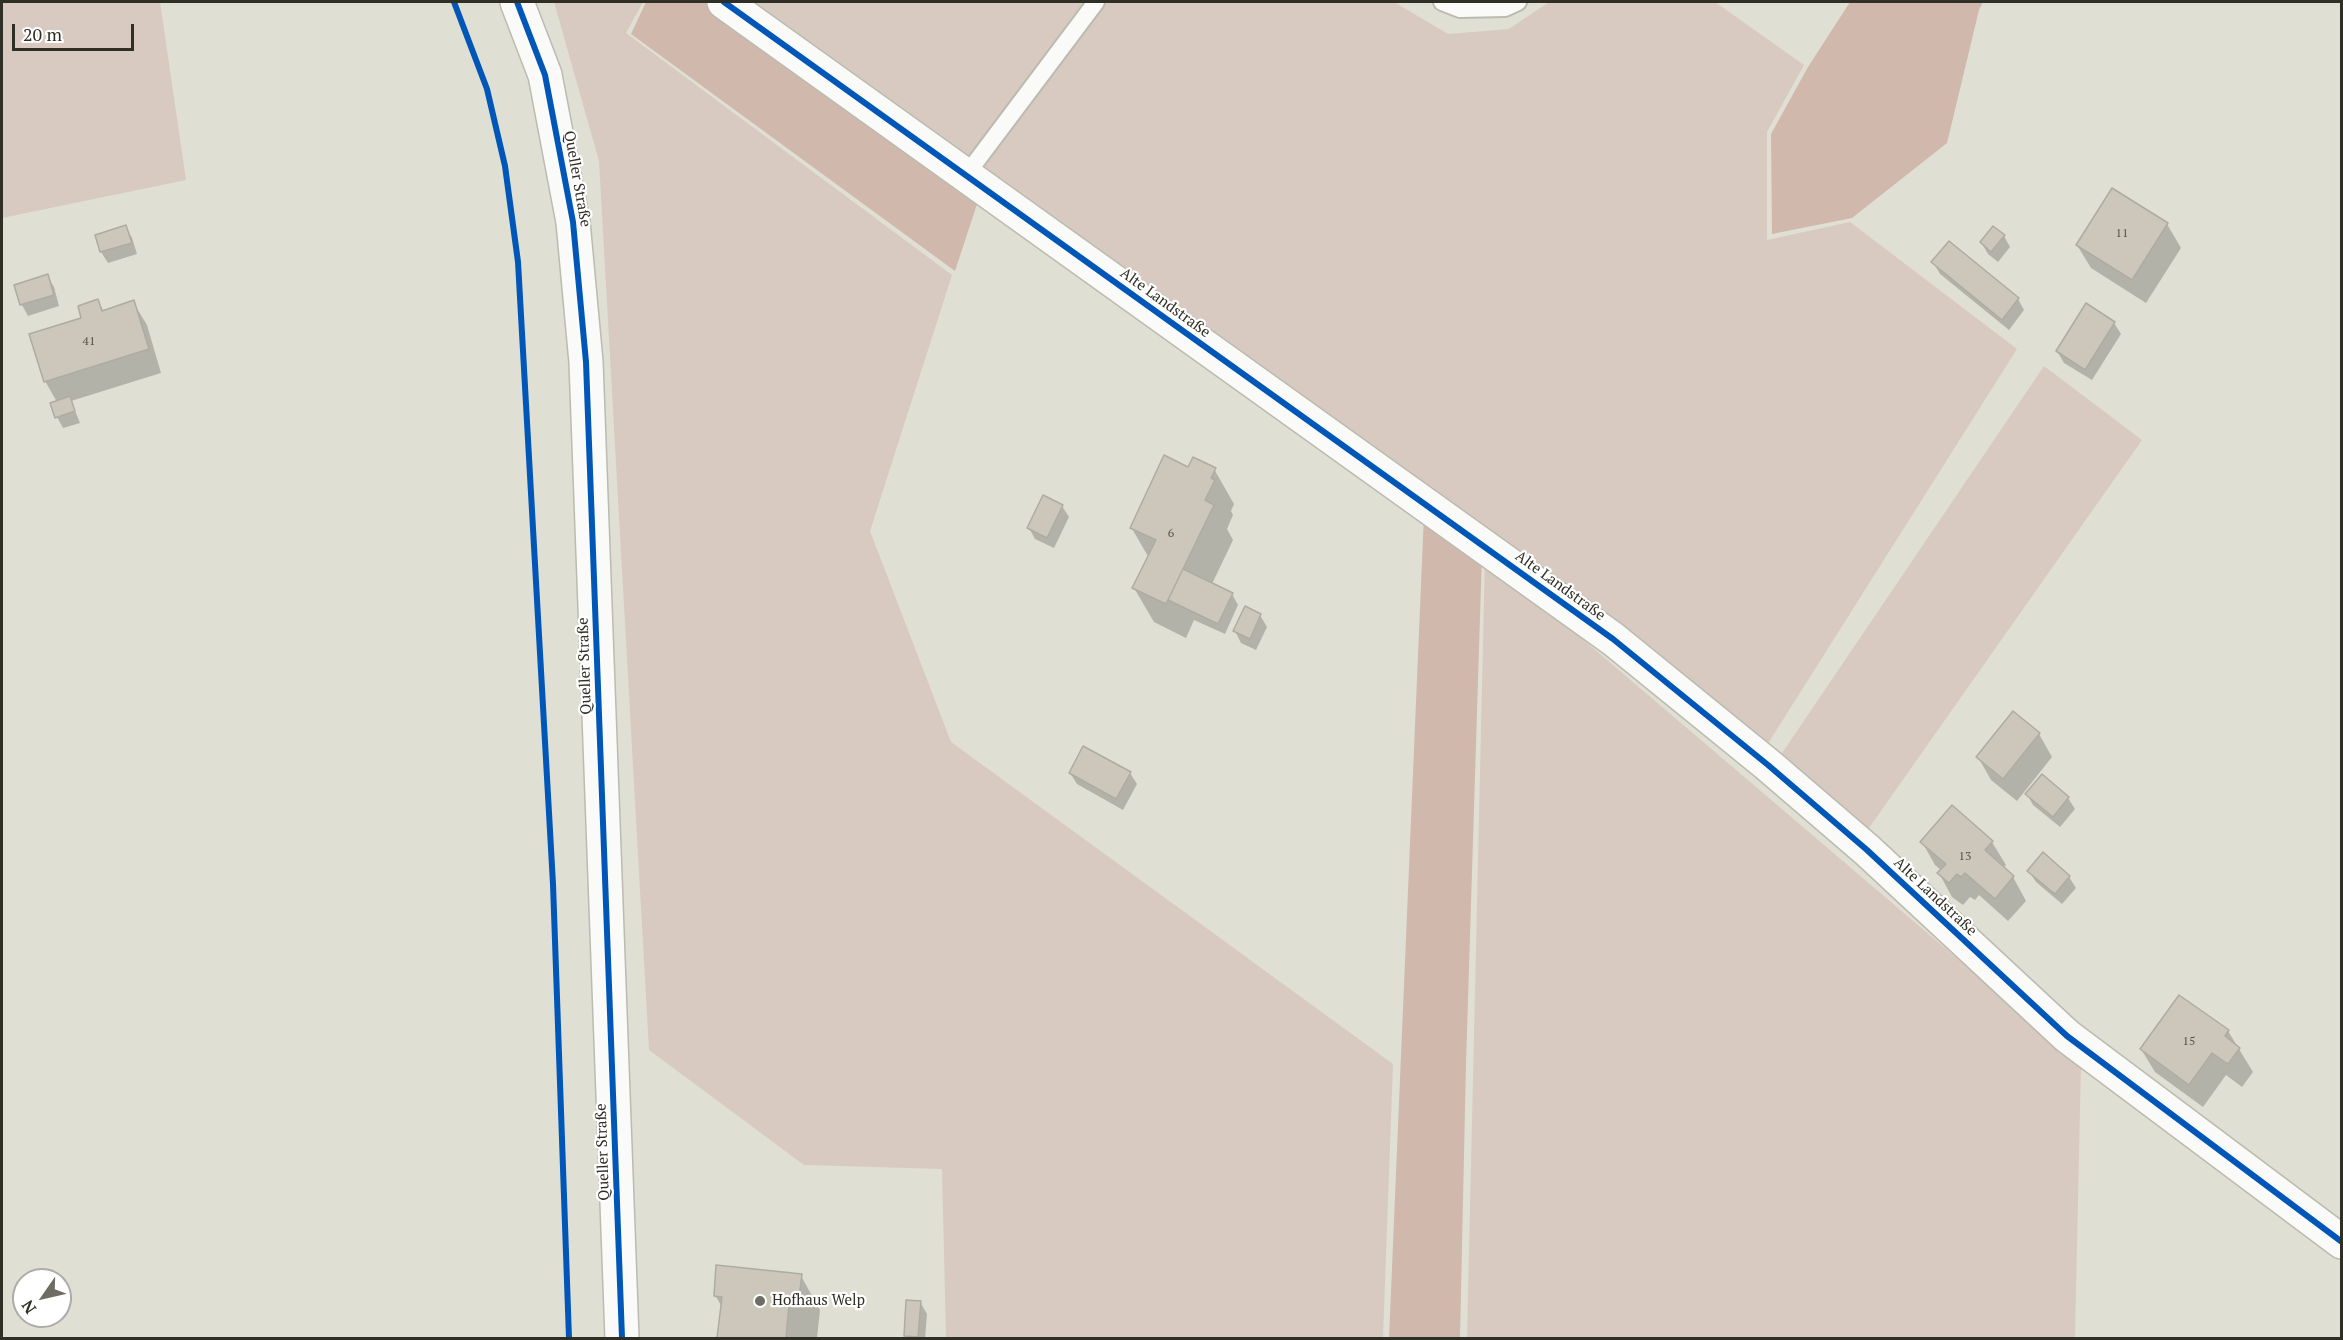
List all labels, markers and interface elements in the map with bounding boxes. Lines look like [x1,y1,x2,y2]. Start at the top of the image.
scale bar [15,12,136,50]
text: 20 m [23,22,62,46]
street label: Queller Straße [560,130,594,228]
house number: 11 [2116,227,2128,241]
street label: Alte Landstraße [1116,264,1214,342]
house number: 41 [83,335,95,349]
house number: 6 [1168,527,1174,541]
street label: Alte Landstraße [1511,547,1609,625]
street label: Queller Straße [574,617,596,715]
house number: 13 [1959,850,1971,864]
street label: Alte Landstraße [1890,854,1980,940]
house number: 15 [2183,1035,2195,1049]
street label: Queller Straße [592,1103,614,1201]
north arrow [12,1268,72,1328]
place label: Hofhaus Welp [772,1292,865,1310]
marker: Hofhaus Welp [753,1294,767,1308]
text: N [16,1296,41,1318]

